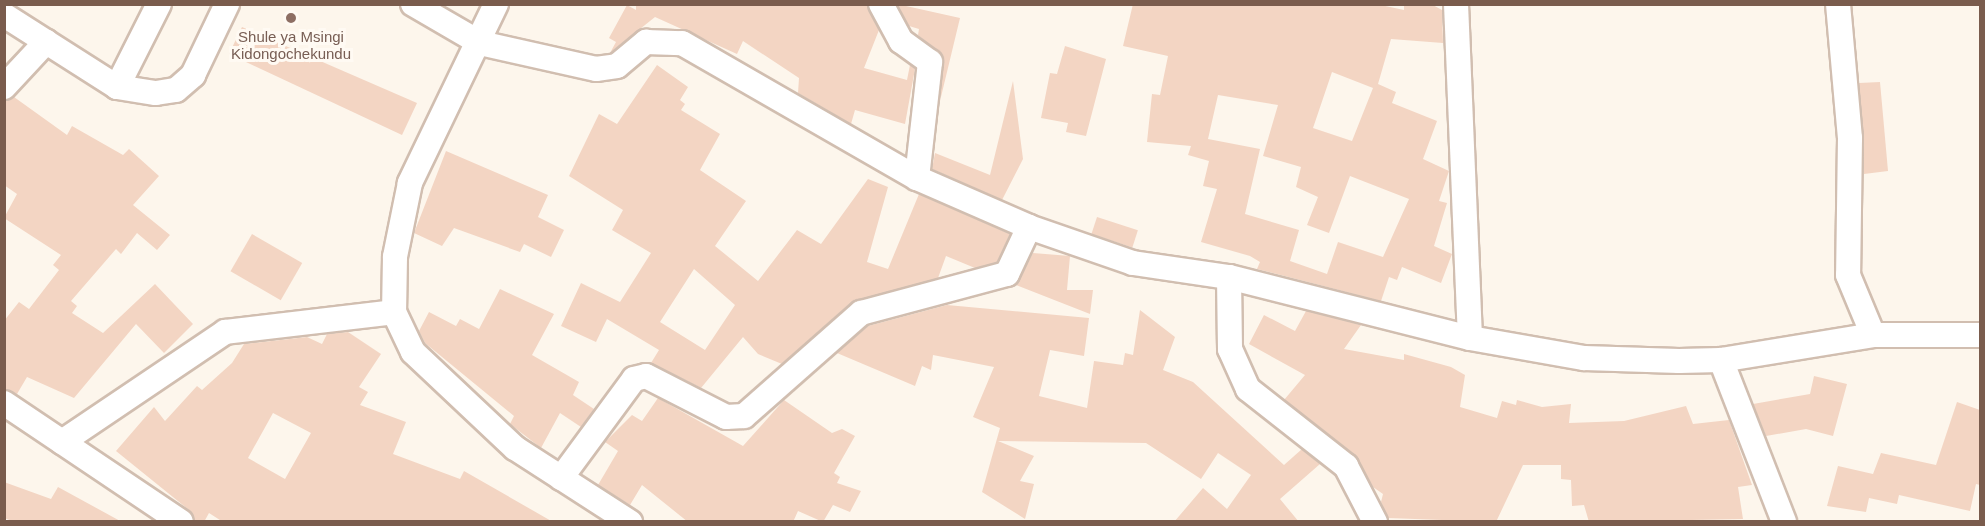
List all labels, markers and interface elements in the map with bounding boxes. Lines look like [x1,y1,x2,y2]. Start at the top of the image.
marker: Shule ya Msingi Kidongochekundu [284,11,298,25]
place label: Shule ya Msingi Kidongochekundu [231,27,351,62]

